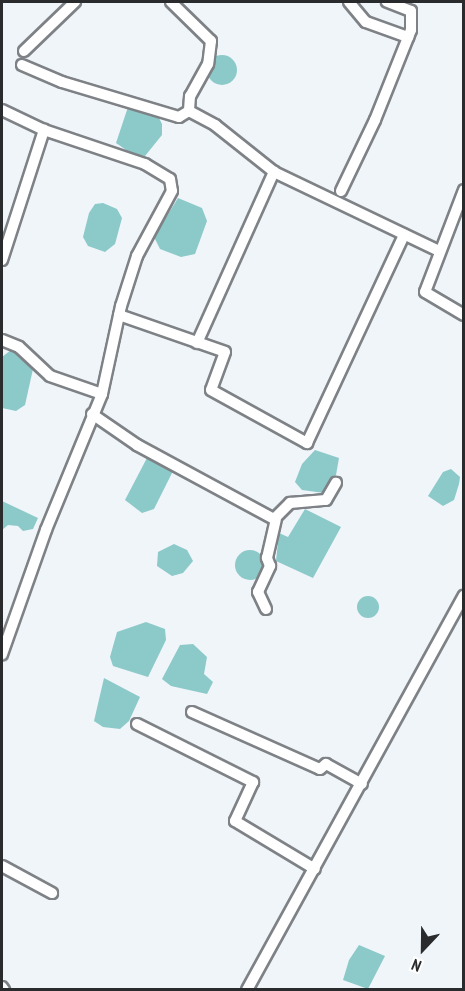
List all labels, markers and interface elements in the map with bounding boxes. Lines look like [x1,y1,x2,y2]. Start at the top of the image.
north arrow [393,919,453,979]
text: N [409,955,424,977]

